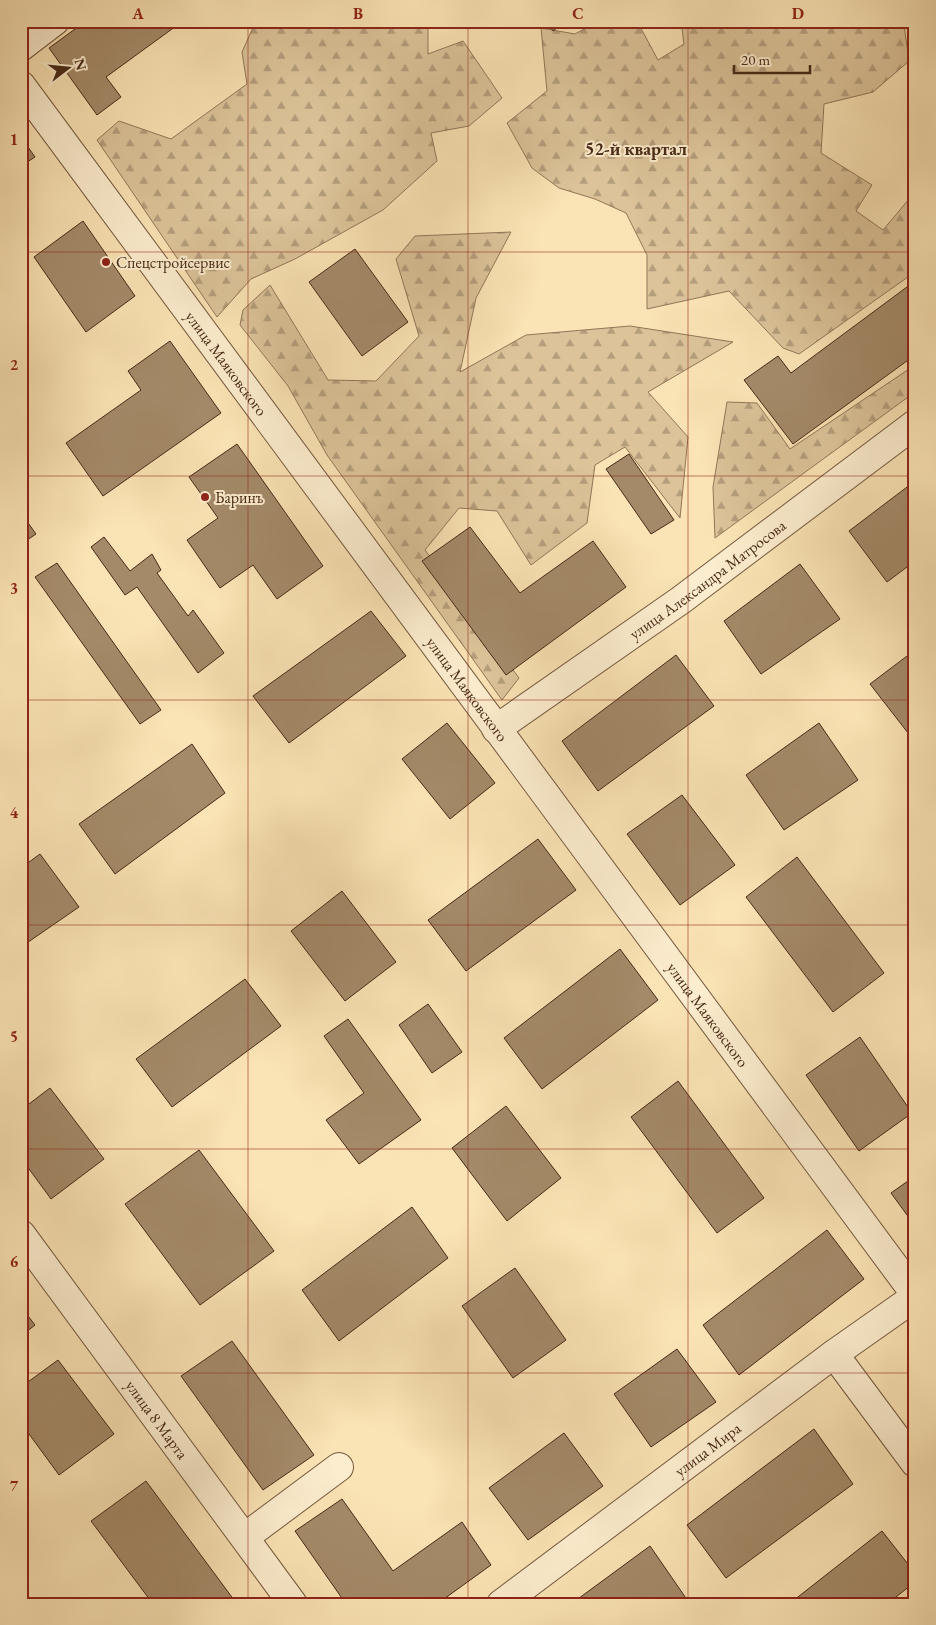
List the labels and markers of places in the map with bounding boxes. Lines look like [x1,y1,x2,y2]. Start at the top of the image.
place label: Спецстройсервис [116,252,230,273]
marker: Спецстройсервис [100,256,112,268]
place label: Баринъ [215,487,264,508]
marker: Баринъ [199,491,211,503]

